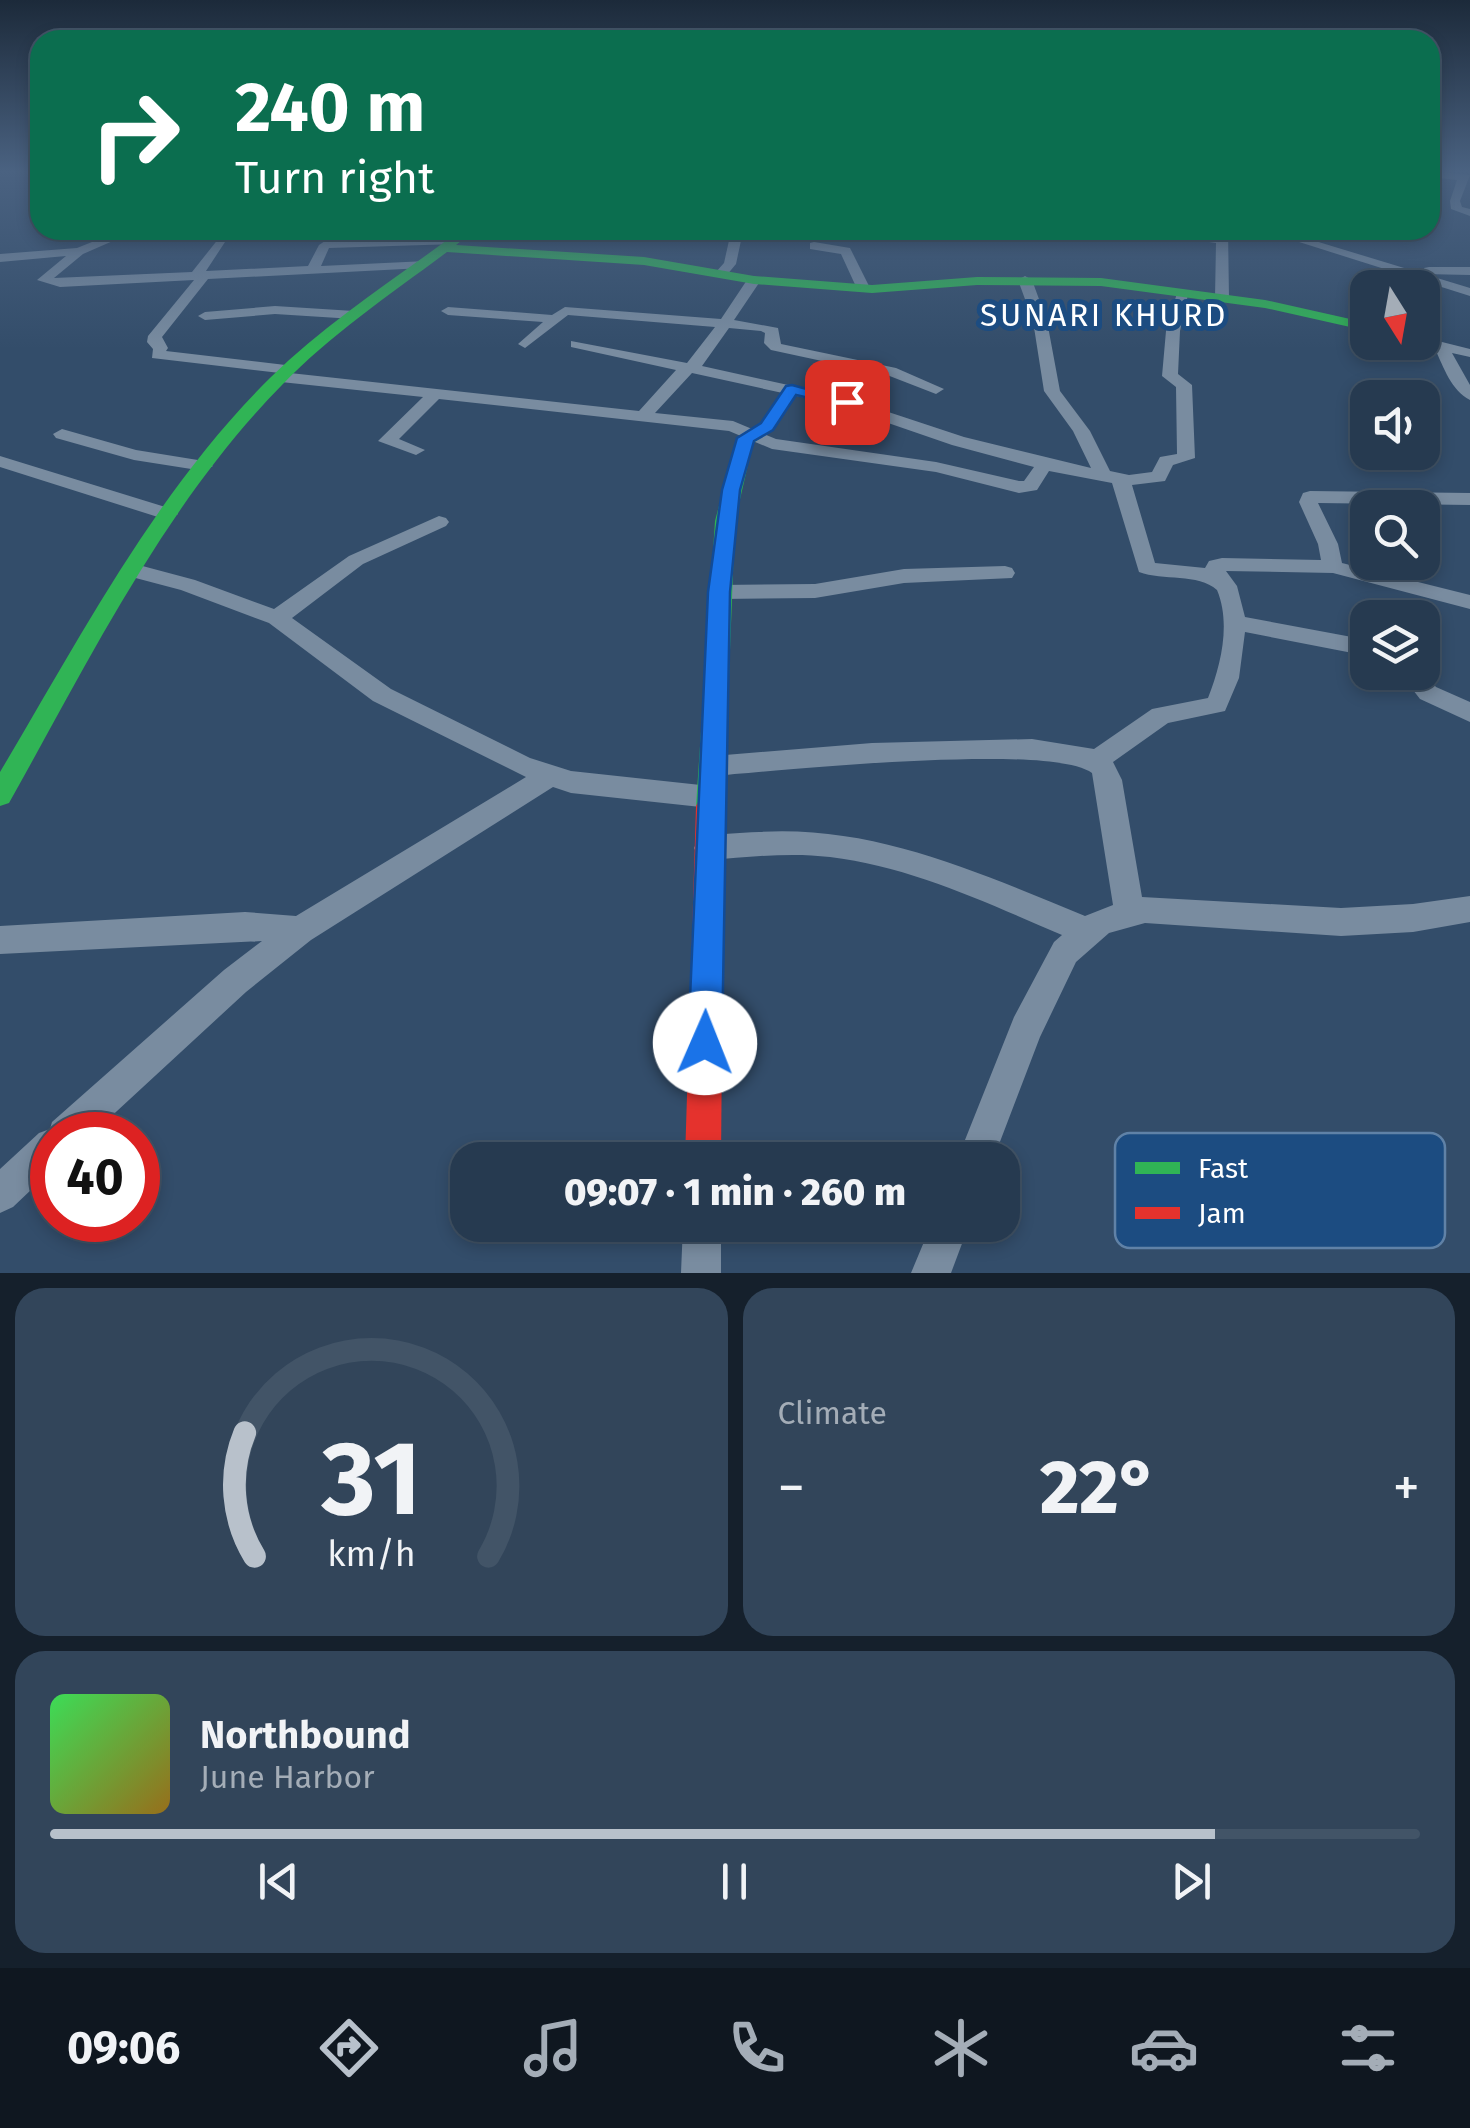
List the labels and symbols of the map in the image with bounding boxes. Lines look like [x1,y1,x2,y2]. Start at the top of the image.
north arrow [1350,270,1440,360]
district label: SUNARI KHURD [980,296,1228,334]
pin [805,360,890,445]
position arrow [653,991,757,1095]
speed limit sign: 40 [30,1112,160,1242]
legend [1115,1133,1445,1248]
text: Fast [1198,1152,1249,1185]
text: Jam [1198,1197,1246,1230]

